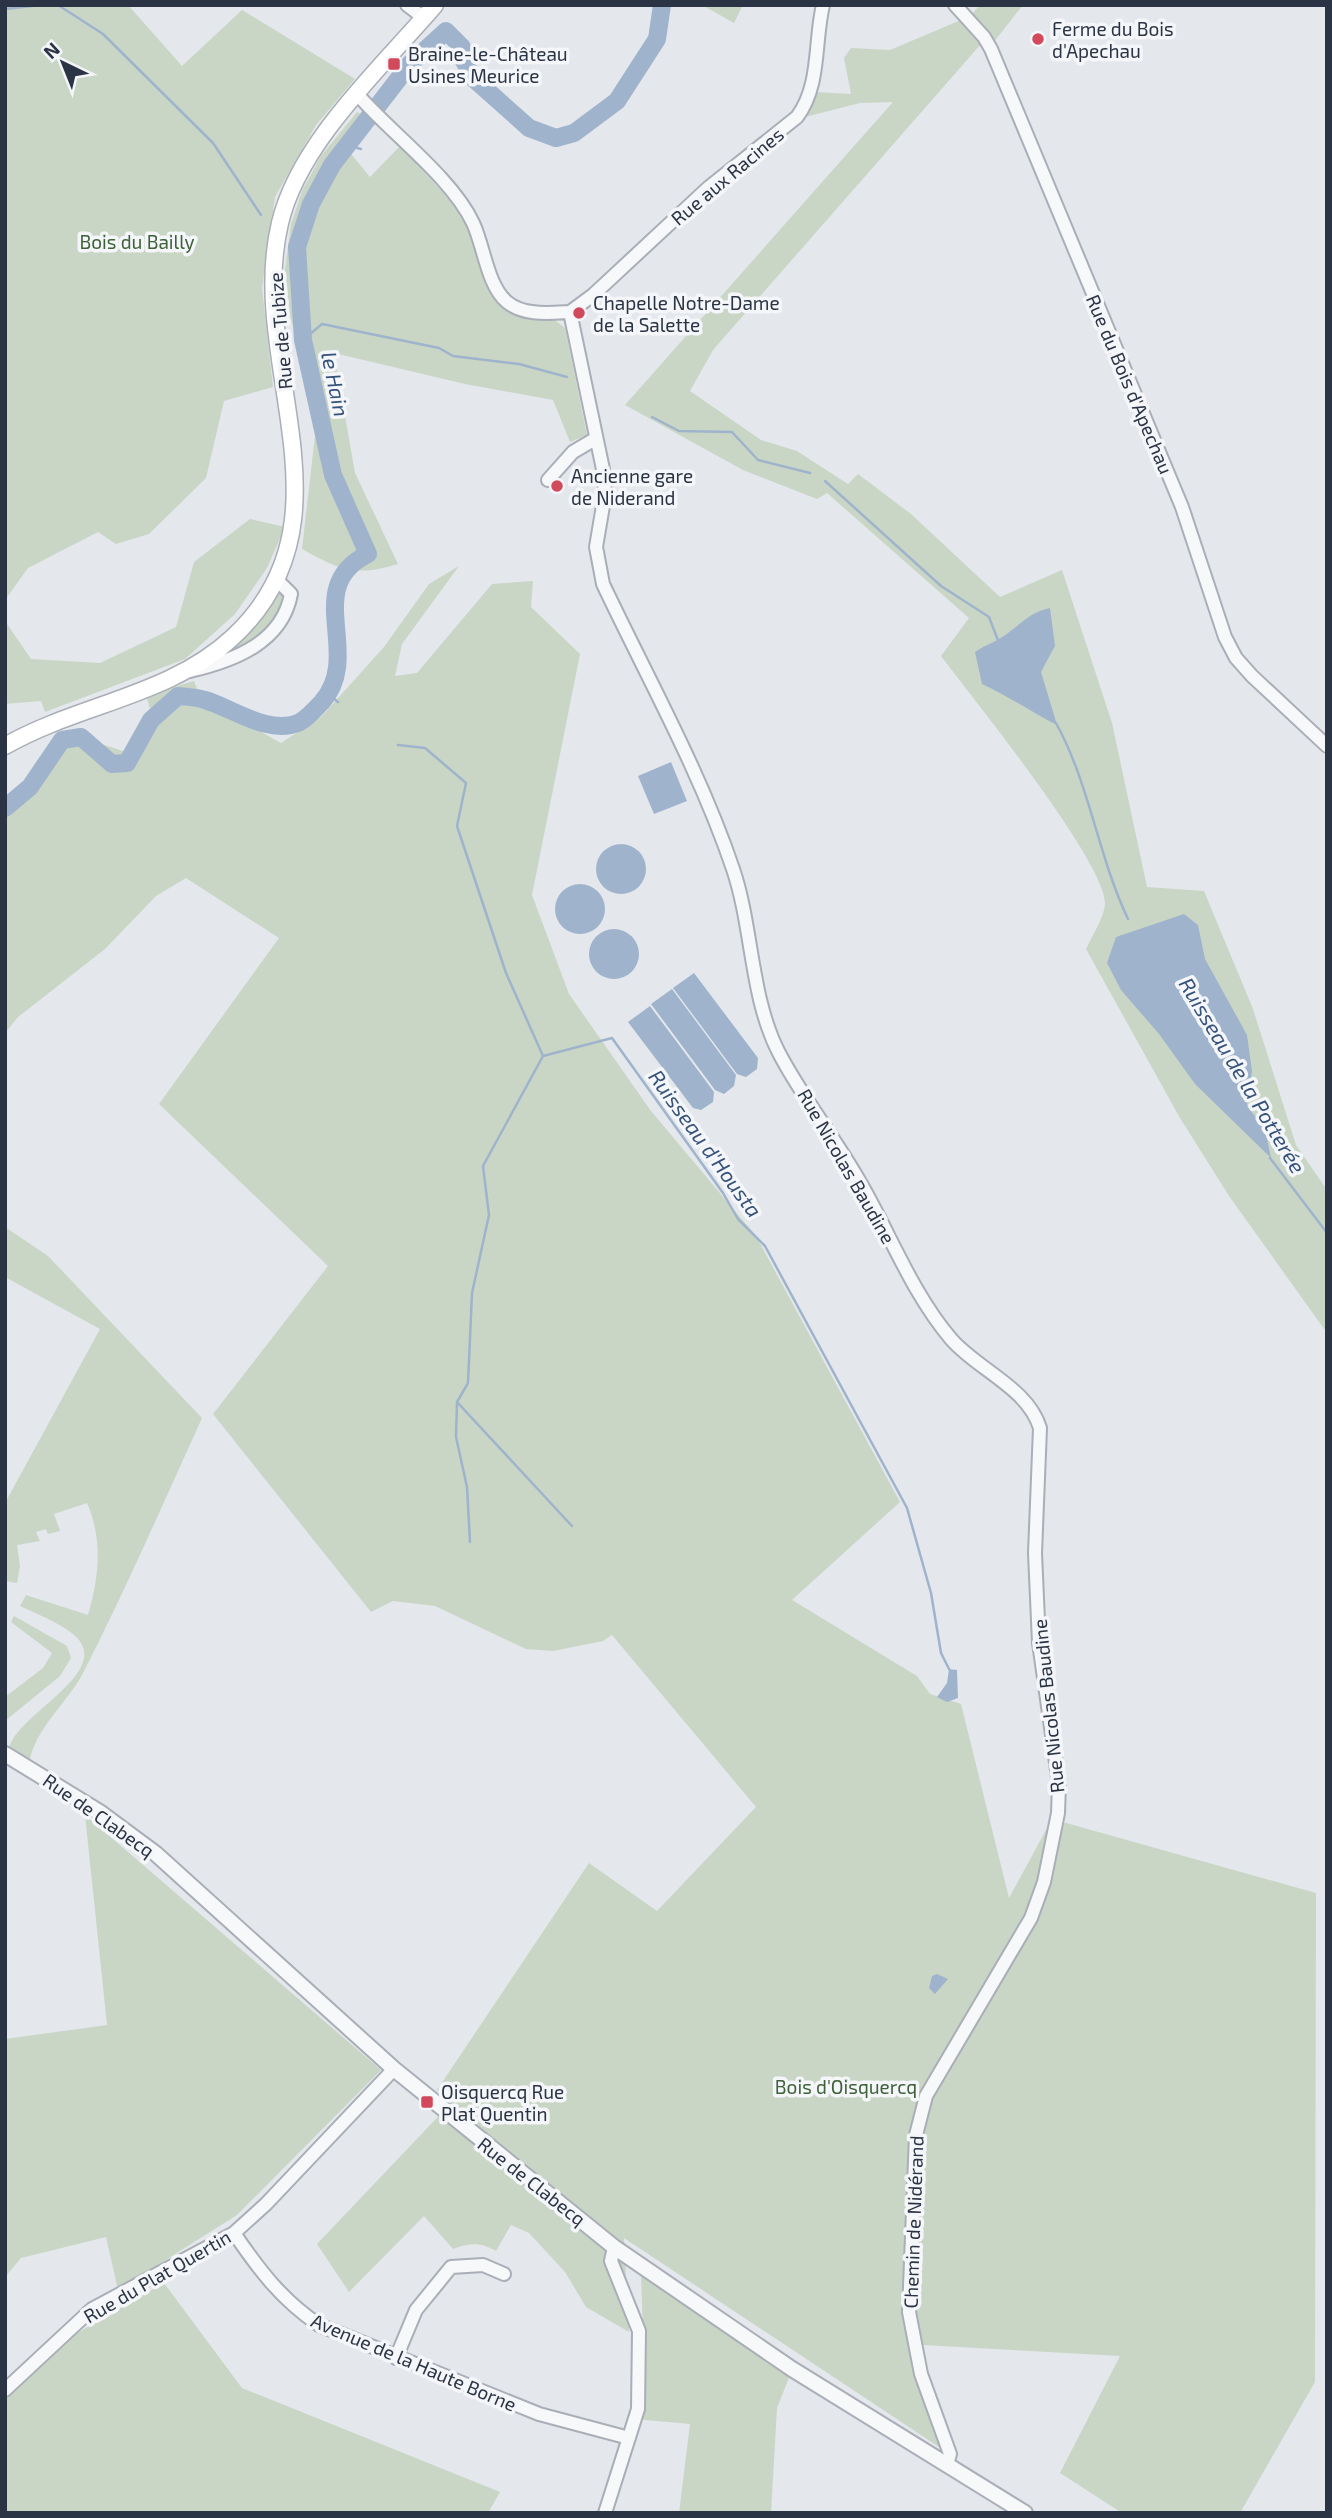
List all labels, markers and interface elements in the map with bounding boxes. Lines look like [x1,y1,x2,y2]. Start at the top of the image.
place label: Ferme du Bois d'Apechau [1052,17,1174,62]
north arrow [28,28,98,98]
marker: Ferme du Bois d'Apechau [1030,31,1046,47]
text: N [38,37,64,63]
place label: Braine-le-Château Usines Meurice [408,42,568,87]
marker: Braine-le-Château Usines Meurice [386,56,402,72]
street label: Rue aux Racines [666,122,788,230]
park label: Bois du Bailly [80,230,194,253]
street label: Rue de Tubize [263,271,297,391]
place label: Chapelle Notre-Dame de la Salette [593,291,780,336]
street label: Rue du Bois d'Apechau [1082,291,1178,477]
marker: Chapelle Notre-Dame de la Salette [571,305,587,321]
water label: le Hain [317,349,355,419]
place label: Ancienne gare de Niderand [571,464,693,509]
marker: Ancienne gare de Niderand [549,478,565,494]
water label: Ruisseau de la Potterée [1175,973,1311,1177]
water label: Ruisseau d'Housta [644,1065,768,1221]
street label: Rue Nicolas Baudine [793,1085,901,1247]
street label: Rue Nicolas Baudine [1027,1618,1069,1794]
street label: Rue de Clabecq [39,1768,159,1862]
park label: Bois d'Oisquercq [775,2075,917,2098]
place label: Oisquercq Rue Plat Quentin [441,2080,564,2125]
marker: Oisquercq Rue Plat Quentin [419,2094,435,2110]
street label: Rue de Clabecq [474,2132,590,2230]
street label: Chemin de Nidérand [898,2135,928,2309]
street label: Rue du Plat Quertin [79,2225,235,2327]
street label: Avenue de la Haute Borne [308,2308,520,2416]

